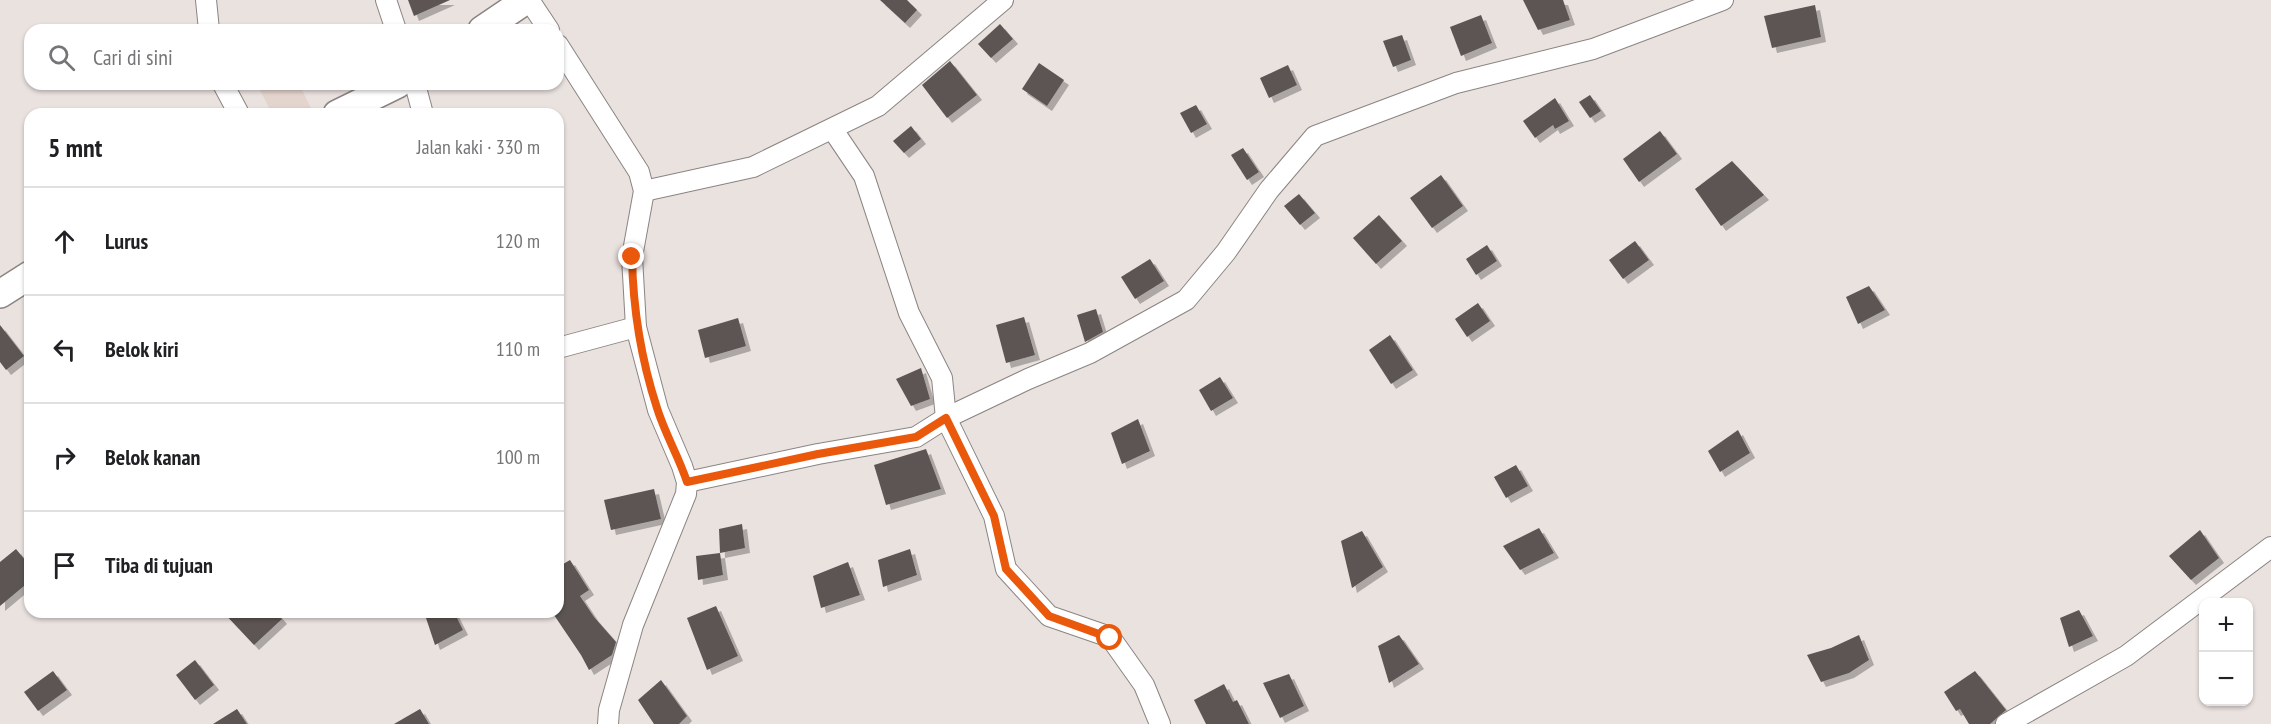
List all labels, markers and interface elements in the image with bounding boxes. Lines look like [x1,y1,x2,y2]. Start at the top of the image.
search box [24,24,564,90]
icon: search [45,41,78,74]
text: Cari di sini [93,43,173,71]
text: 5 mnt [48,131,102,164]
text: Jalan kaki · 330 m [417,134,540,160]
icon: ahead [48,225,81,258]
text: Lurus [105,227,148,255]
text: 120 m [496,228,540,254]
route end [618,243,644,269]
icon: left [48,333,81,366]
text: Belok kiri [105,335,179,363]
text: 110 m [496,336,540,362]
icon: right [48,441,81,474]
text: Belok kanan [105,443,200,471]
text: 100 m [496,444,540,470]
icon: arrive [48,549,81,582]
text: Tiba di tujuan [105,551,213,579]
map controls [2199,598,2253,706]
button: + [2199,598,2253,652]
route start [1096,624,1122,650]
button: − [2199,652,2253,706]

